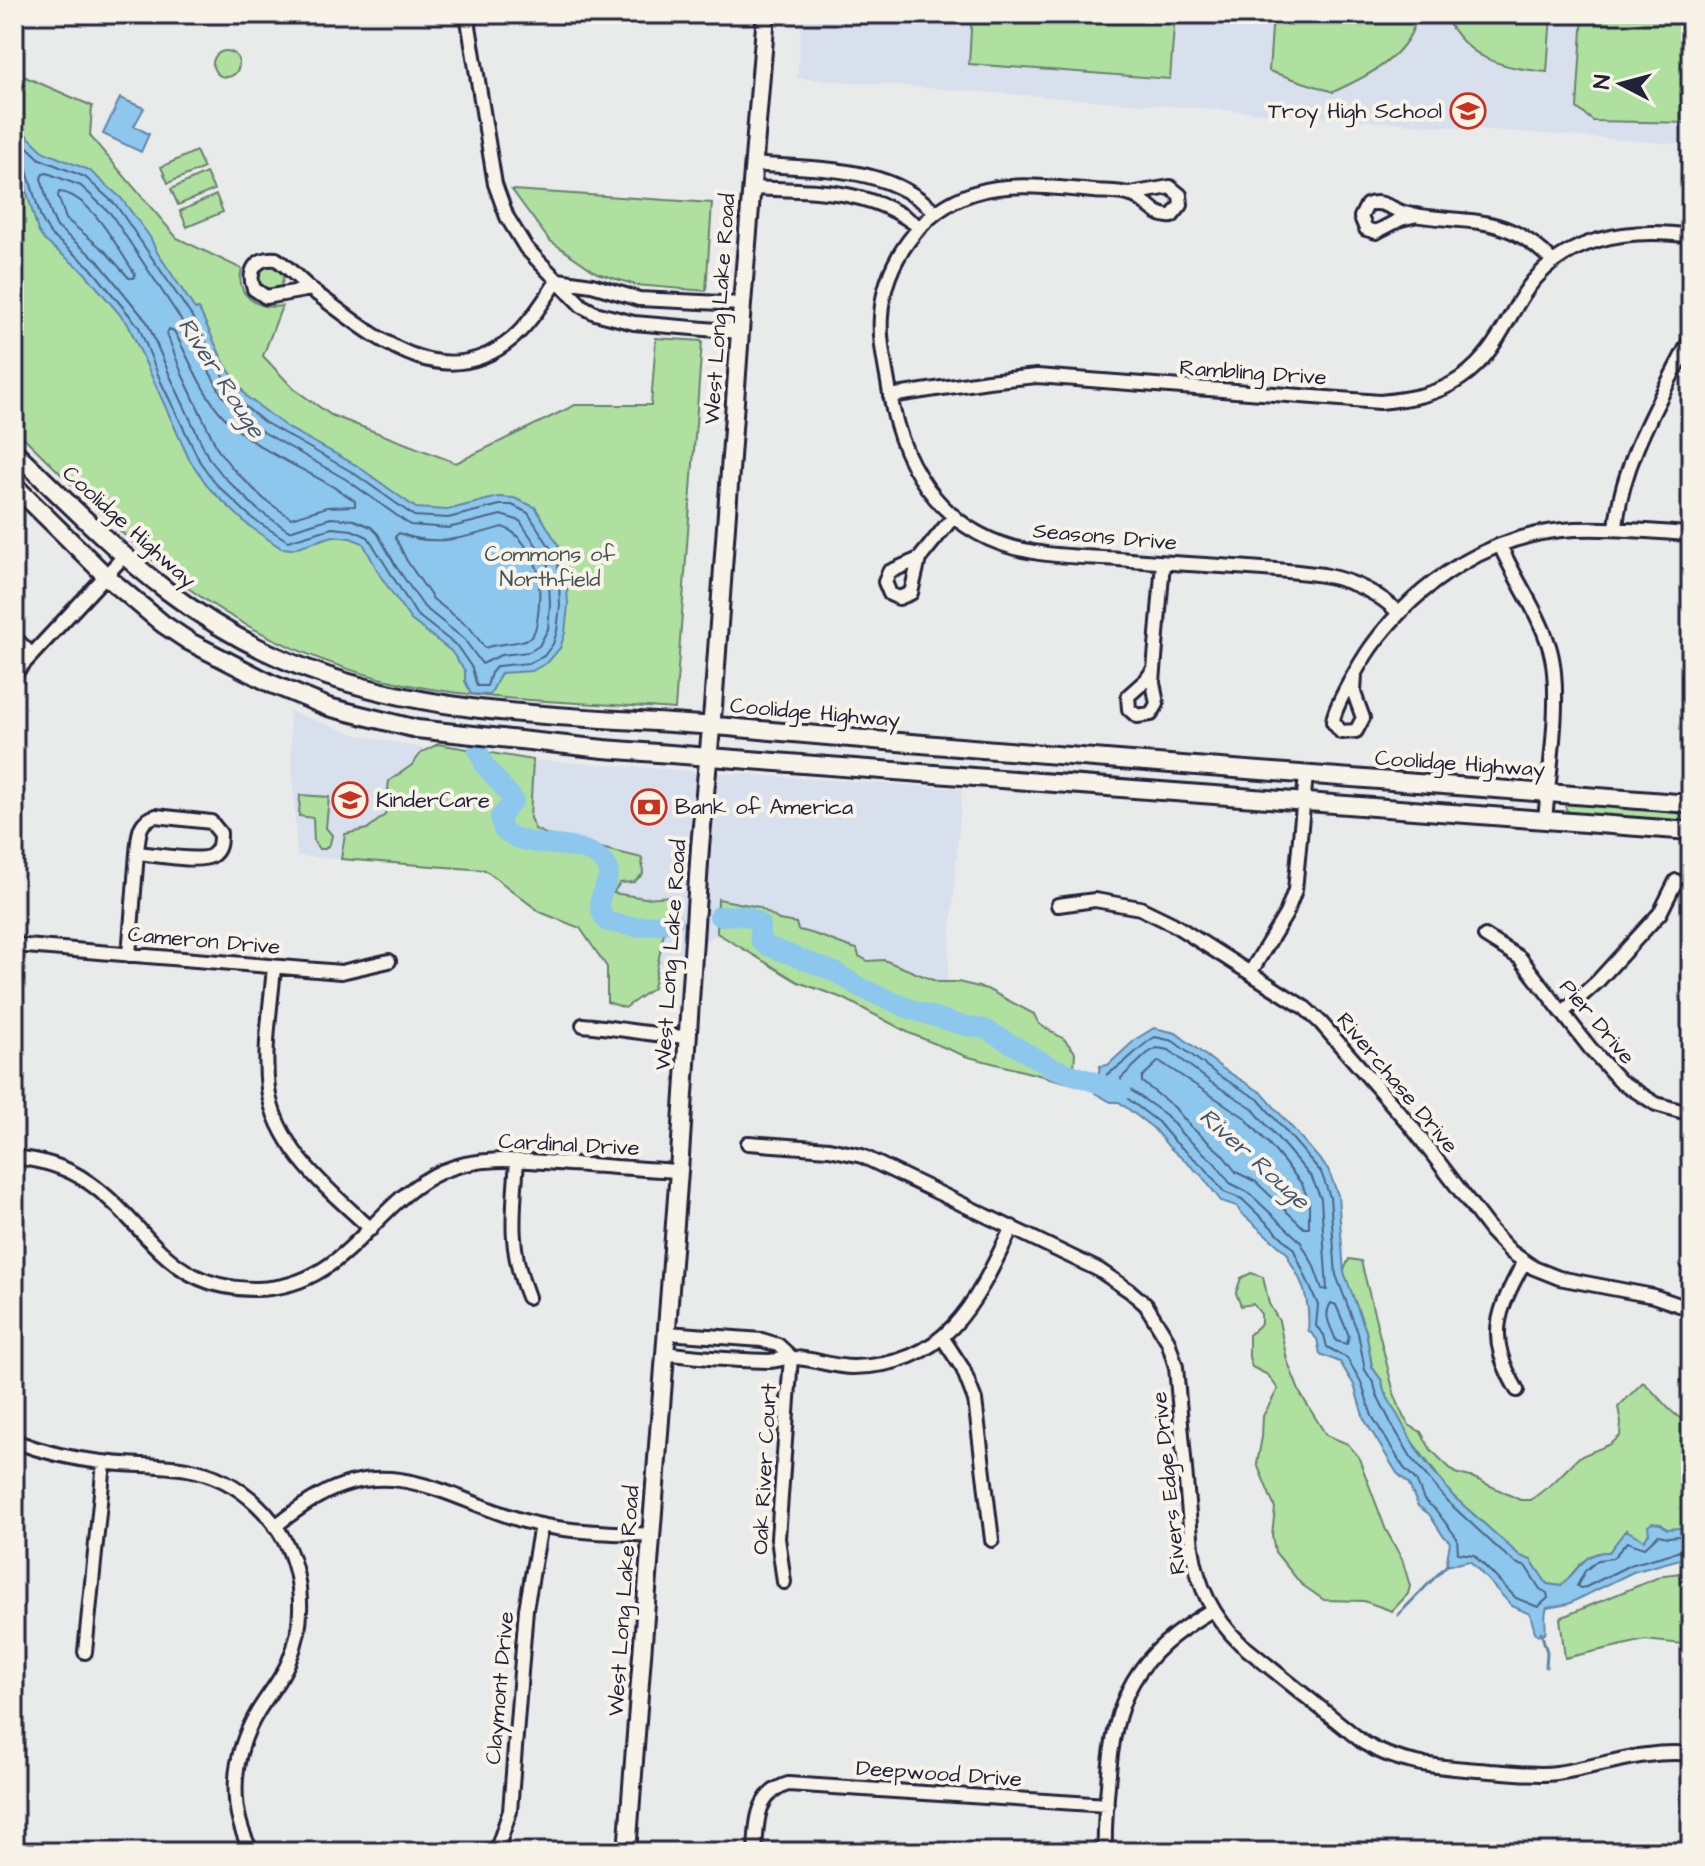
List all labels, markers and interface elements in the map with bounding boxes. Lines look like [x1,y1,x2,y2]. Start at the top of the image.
north arrow [1581,44,1661,124]
text: N [1586,73,1619,91]
school or university icon: Troy High School [1449,92,1487,130]
place label: Troy High School [1268,96,1442,128]
street label: West Long Lake Road [696,193,745,426]
water label: River Rouge [169,311,273,446]
street label: Rambling Drive [1178,352,1328,395]
street label: Coolidge Highway [55,458,203,596]
street label: Seasons Drive [1032,515,1178,559]
park label: Commons of Northfield [485,539,616,595]
street label: Coolidge Highway [729,690,901,737]
street label: Coolidge Highway [1374,743,1546,786]
school or university icon: KinderCare [331,781,369,819]
place label: KinderCare [376,785,490,816]
bank icon: Bank of America [630,788,668,826]
place label: Bank of America [675,792,853,823]
street label: West Long Lake Road [647,839,696,1072]
street label: Cameron Drive [126,919,282,963]
street label: Pier Drive [1552,972,1642,1072]
street label: Riverchase Drive [1329,1006,1465,1160]
water label: River Rouge [1191,1100,1317,1219]
street label: Cardinal Drive [498,1126,640,1164]
street label: Oak River Court [745,1382,785,1556]
street label: Rivers Edge Drive [1144,1390,1195,1576]
street label: West Long Lake Road [600,1485,649,1718]
street label: Claymont Drive [478,1610,523,1766]
street label: Deepwood Drive [855,1753,1023,1795]

